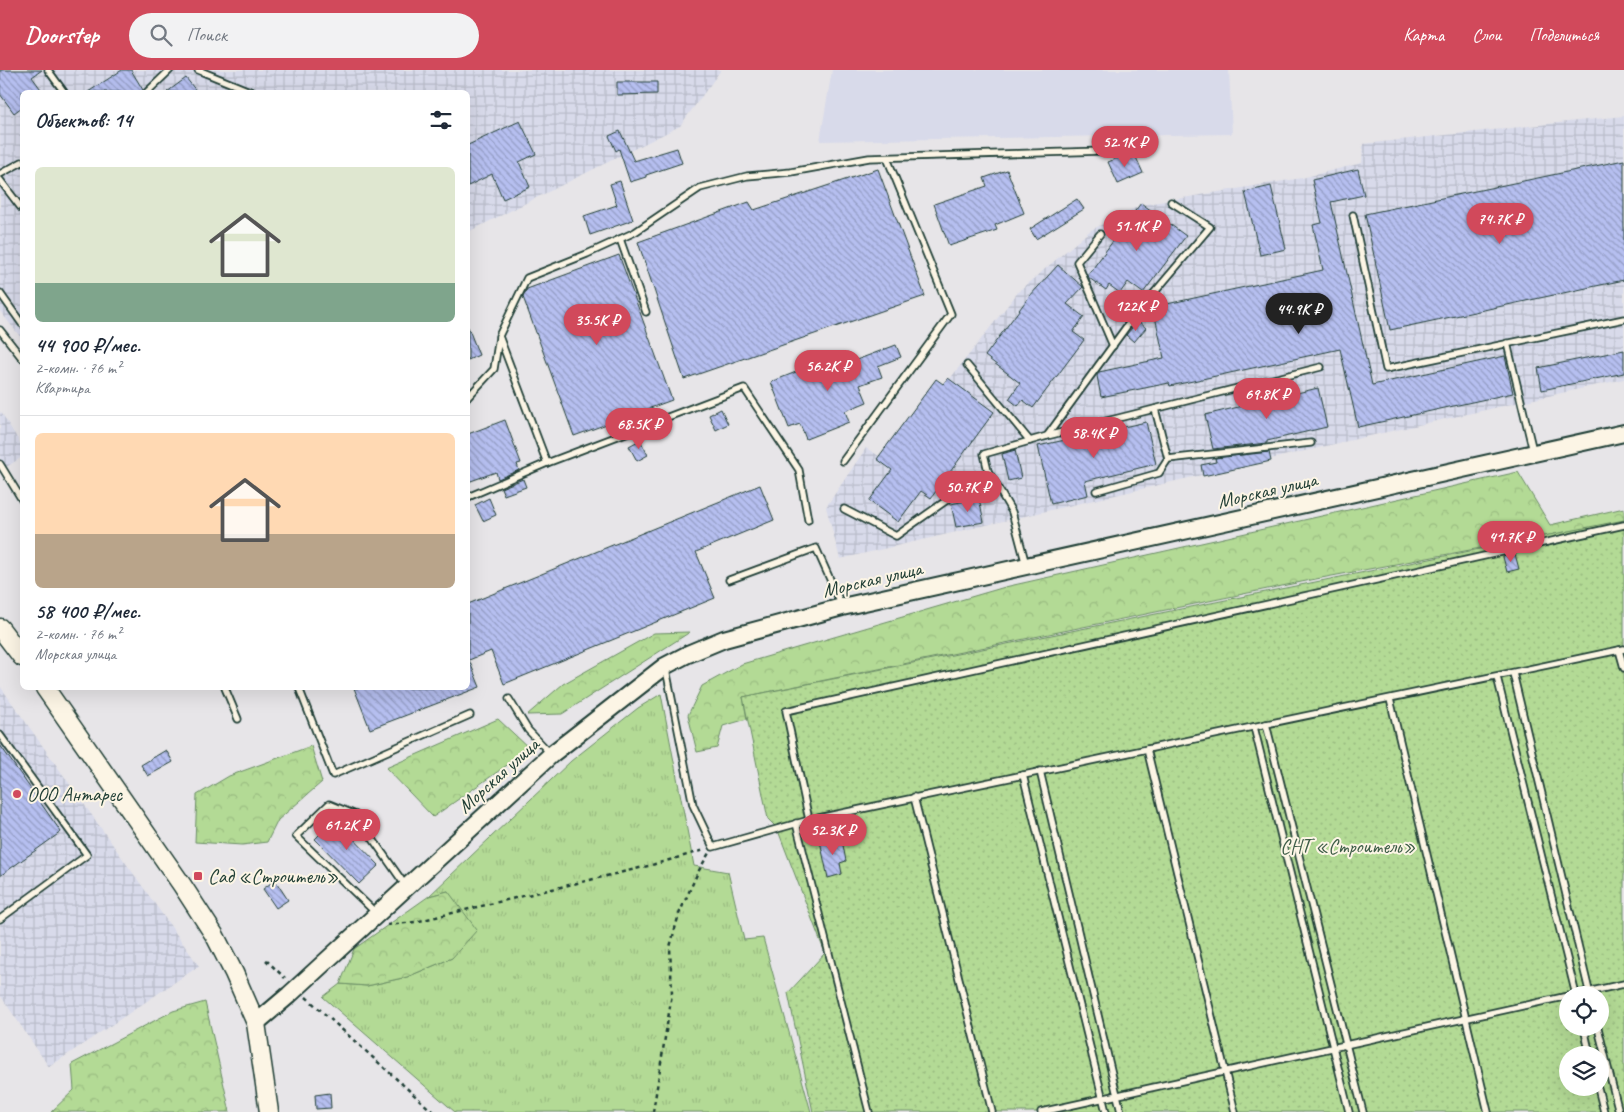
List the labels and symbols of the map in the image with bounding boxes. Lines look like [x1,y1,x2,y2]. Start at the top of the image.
pin: 52.1K ₽ [1079,126,1171,168]
pin: 74.7K ₽ [1454,202,1546,245]
pin: 51.1K ₽ [1091,210,1183,252]
pin: 122K ₽ [1095,290,1177,332]
pin: 44.9K ₽ [1253,292,1345,335]
pin: 35.5K ₽ [551,304,643,346]
pin: 56.2K ₽ [782,350,874,392]
pin: 69.8K ₽ [1221,378,1313,420]
pin: 68.5K ₽ [593,408,685,450]
pin: 58.4K ₽ [1048,416,1140,459]
street label: Морская улица [1215,466,1321,514]
pin: 50.7K ₽ [922,470,1014,513]
pin: 41.7K ₽ [1465,520,1557,563]
street label: Морская улица [820,555,926,603]
street label: Морская улица [452,731,546,819]
place label: ООО Антарес [27,782,123,807]
marker: ООО Антарес [11,788,23,800]
pin: 61.2K ₽ [301,808,393,851]
pin: 52.3K ₽ [787,814,879,856]
park label: СНТ «Строитель» [1280,834,1416,859]
place label: Сад «Строитель» [208,864,339,889]
marker: Сад «Строитель» [192,870,204,882]

